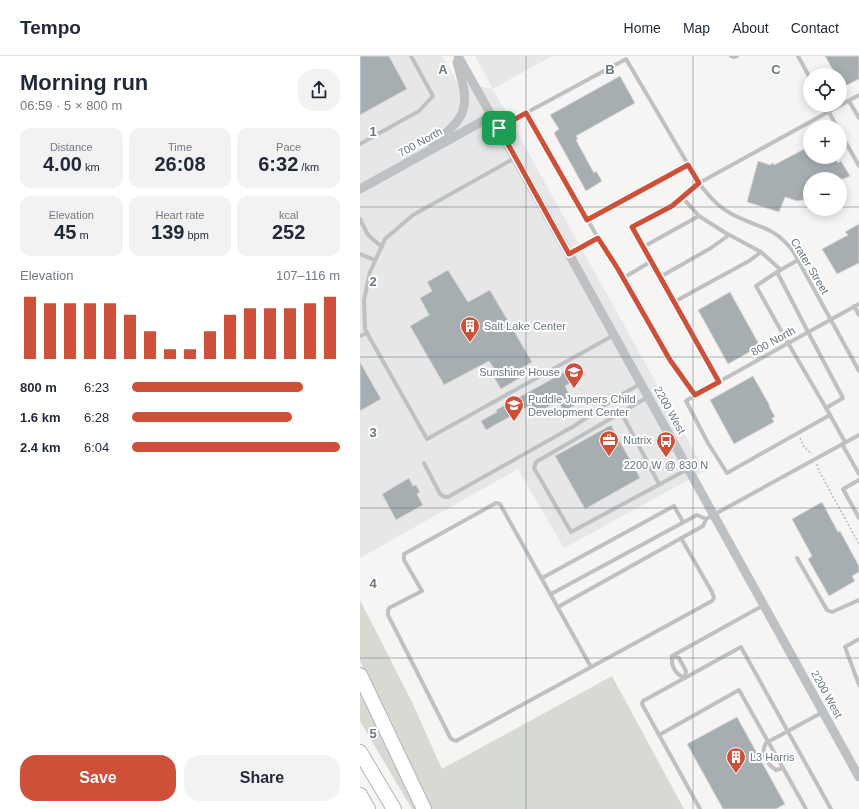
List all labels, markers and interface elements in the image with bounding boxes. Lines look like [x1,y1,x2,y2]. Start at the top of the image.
text: Tempo [20,17,81,38]
text: Home [624,20,661,36]
text: Map [683,20,710,36]
text: About [732,20,769,36]
text: Contact [791,20,839,36]
text: A [438,62,448,77]
text: B [605,62,615,77]
text: C [771,62,781,77]
map controls [803,68,847,216]
button: locate [803,68,847,112]
button: share [298,69,340,111]
text: Morning run [20,70,148,95]
text: 06:59 · 5 × 800 m [20,98,122,113]
pin [482,111,516,145]
icon: arrive [488,117,510,139]
button: + [803,120,847,164]
text: 1 [369,124,377,139]
street label: 700 North [396,125,444,159]
text: Distance [50,141,93,153]
text: Time [168,141,192,153]
text: Pace [276,141,301,153]
text: 4.00 [43,153,82,175]
text: 26:08 [154,153,206,175]
text: 6:32 [258,153,298,175]
text: km [82,161,100,173]
text: /km [298,161,319,173]
button: − [803,172,847,216]
text: Elevation [49,209,94,221]
text: Heart rate [156,209,204,221]
text: kcal [279,209,298,221]
text: 45 [54,221,76,243]
text: 139 [151,221,184,243]
text: 252 [272,221,305,243]
text: m [76,229,89,241]
text: bpm [184,229,209,241]
street label: Crater Street [789,236,831,296]
text: Elevation [20,268,73,283]
text: 107–116 m [276,268,340,283]
text: 2 [369,274,377,289]
building icon: Salt Lake Center [459,315,481,343]
place label: Salt Lake Center [484,320,566,332]
street label: 800 North [749,324,797,358]
school or university icon: Sunshine House [563,361,585,389]
place label: Sunshine House [479,366,560,378]
text: 800 m [20,380,57,395]
text: 6:23 [84,380,109,395]
street label: 2200 West [652,384,688,436]
place label: Puddle Jumpers Child Development Center [528,393,636,418]
school or university icon: Puddle Jumpers Child Development Center [503,394,525,422]
text: 1.6 km [20,410,60,425]
text: 6:28 [84,410,109,425]
text: 3 [369,425,377,440]
office icon: Nutrix [598,429,620,457]
bus stop icon: 2200 W @ 830 N [655,430,677,458]
place label: Nutrix [623,434,652,446]
text: 2.4 km [20,440,60,455]
text: 6:04 [84,440,109,455]
place label: 2200 W @ 830 N [624,459,708,471]
text: 4 [369,576,377,591]
street label: 2200 West [809,668,845,720]
text: 5 [369,726,377,741]
building icon: L3 Harris [725,746,747,774]
place label: L3 Harris [750,751,795,763]
button: Save [20,755,176,801]
button: Share [184,755,340,801]

